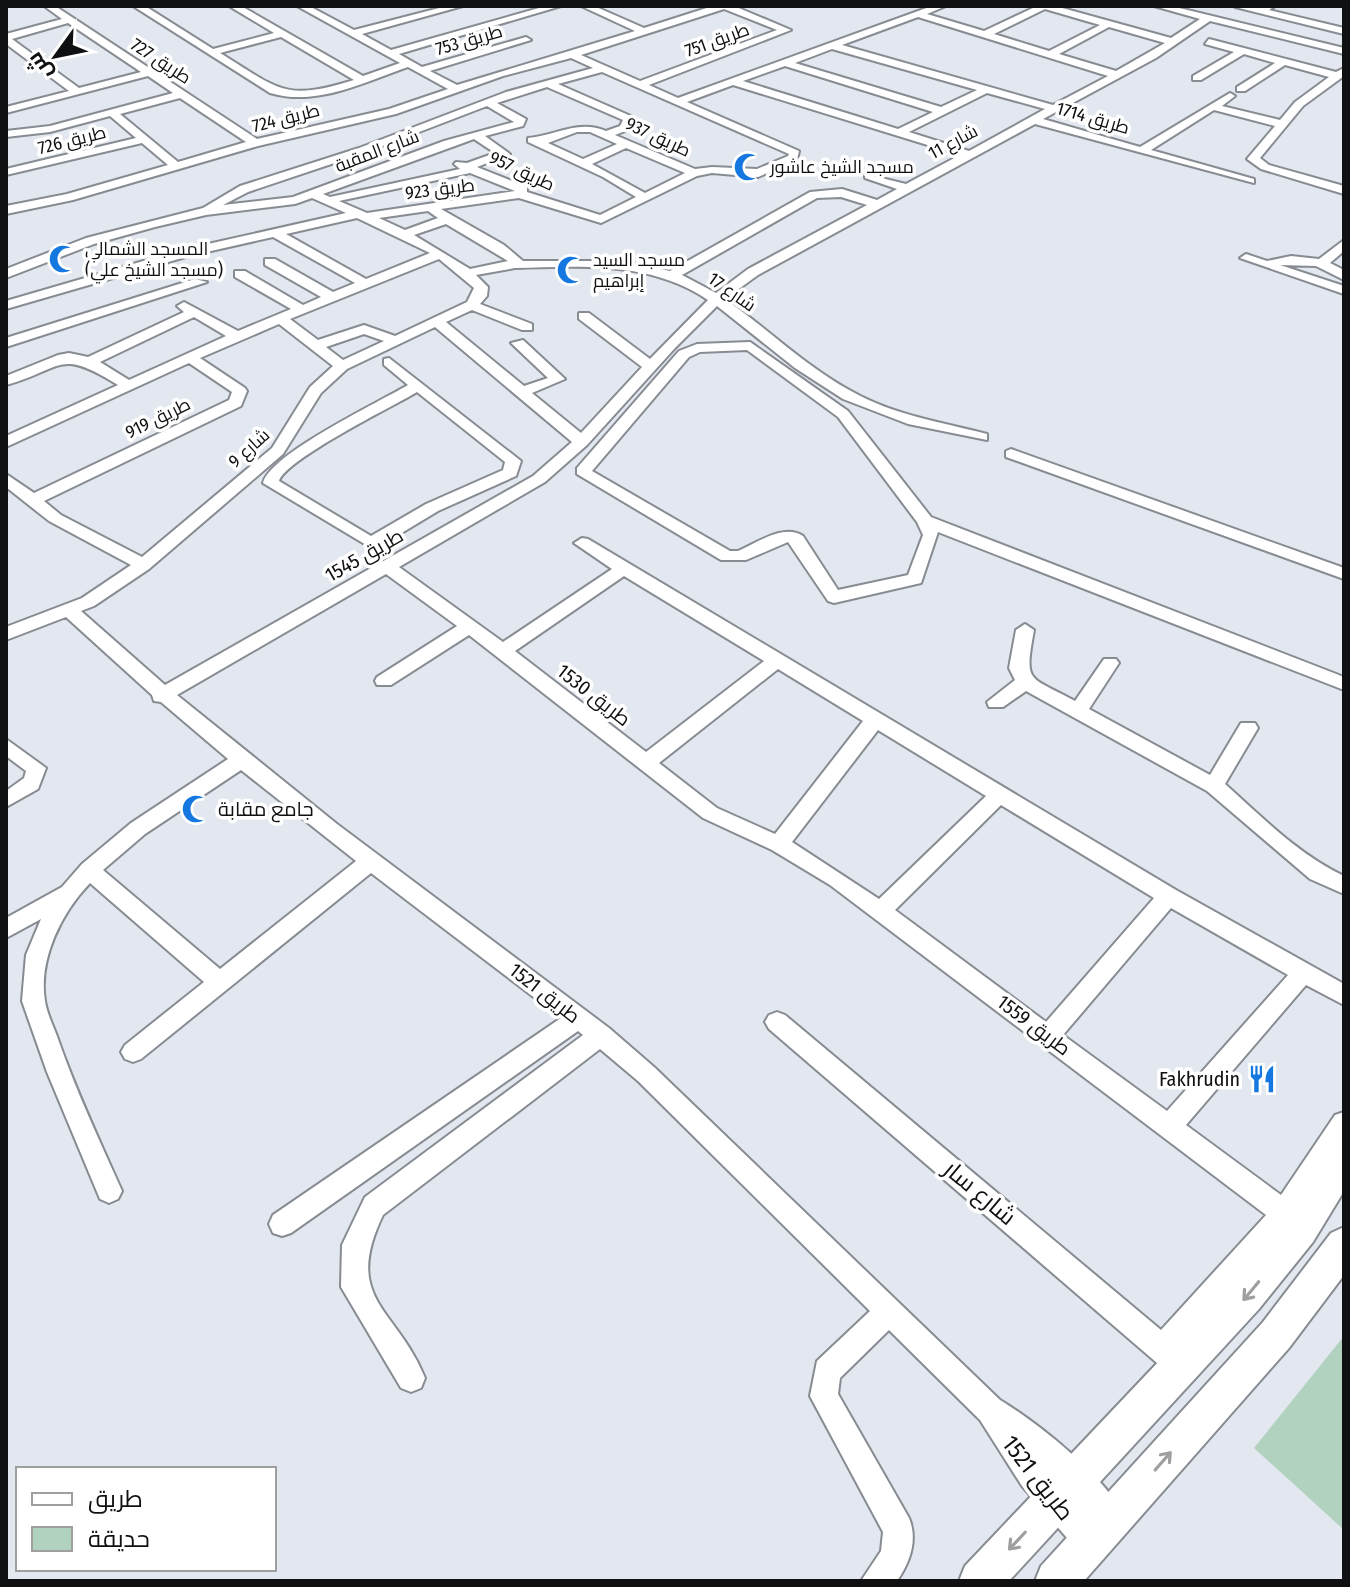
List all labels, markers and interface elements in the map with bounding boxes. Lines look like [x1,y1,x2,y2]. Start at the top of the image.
north arrow [16,16,96,96]
street label: طريق 751 [682,18,753,63]
street label: طريق 753 [433,20,505,61]
street label: طريق 727 [126,33,195,89]
text: ش [21,47,59,86]
street label: طريق 1714 [1054,97,1132,140]
street label: طريق 724 [250,99,322,138]
street label: طريق 937 [622,112,694,162]
street label: شارع 11 [924,120,982,165]
street label: طريق 726 [36,121,109,160]
street label: شارع المقبة [332,125,422,178]
street label: طريق 957 [486,146,558,197]
mosque icon: مسجد الشيخ عاشور [733,152,763,182]
place label: مسجد الشيخ عاشور [769,156,914,179]
street label: طريق 923 [404,174,476,205]
place label: المسجد الشمالي (مسجد الشيخ علي) [85,238,223,284]
mosque icon: المسجد الشمالي (مسجد الشيخ علي) [48,244,78,274]
place label: مسجد السيد إبراهيم [593,249,685,293]
mosque icon: مسجد السيد إبراهيم [556,255,586,285]
street label: شارع 17 [703,268,760,317]
street label: طريق 919 [122,393,195,444]
street label: شارع 9 [224,424,275,473]
street label: طريق 1545 [321,523,408,588]
street label: طريق 1530 [552,659,636,732]
mosque icon: جامع مقابة [181,794,211,824]
place label: جامع مقابة [218,797,314,823]
street label: طريق 1521 [504,958,585,1029]
street label: طريق 1559 [992,990,1076,1061]
restaurant icon: Fakhrudin [1247,1064,1277,1094]
place label: Fakhrudin [1159,1067,1240,1091]
street label: شارع سار [935,1154,1022,1233]
one-way arrow [1242,1280,1260,1300]
street label: طريق 1521 [995,1430,1080,1527]
one-way arrow [1154,1452,1172,1472]
legend [16,1467,276,1571]
text: طريق [88,1485,143,1514]
text: حديقة [88,1525,150,1553]
one-way arrow [1008,1531,1027,1551]

